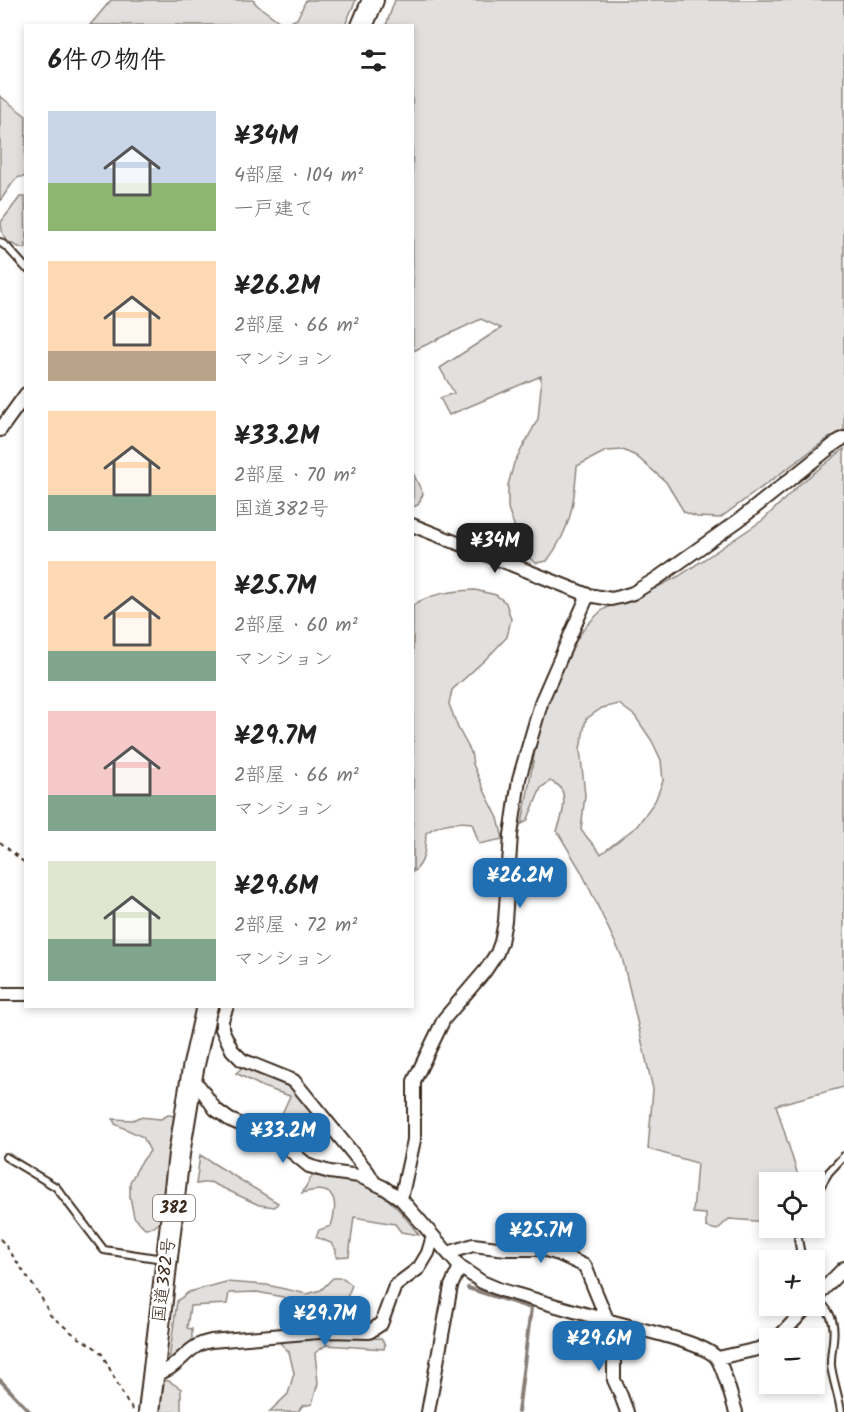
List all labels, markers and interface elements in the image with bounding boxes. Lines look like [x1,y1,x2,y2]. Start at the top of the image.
text: 6件の物件 [48,40,166,82]
icon: filters [357,44,390,77]
text: ¥34M [234,116,298,158]
icon: home [96,135,168,207]
text: 4部屋 · 104 m² [234,160,363,192]
text: 一戸建て [234,194,314,226]
text: ¥26.2M [234,266,320,308]
icon: home [96,285,168,357]
text: 2部屋 · 66 m² [234,310,359,342]
text: マンション [234,344,333,376]
text: ¥33.2M [234,416,319,458]
icon: home [96,435,168,507]
text: 2部屋 · 70 m² [234,460,356,492]
text: 国道382号 [234,494,329,526]
pin: ¥34M [459,523,531,574]
text: ¥34M [470,526,520,558]
text: ¥25.7M [234,566,316,608]
icon: home [96,585,168,657]
text: 2部屋 · 60 m² [234,610,358,642]
text: マンション [234,644,333,676]
text: ¥29.7M [234,716,316,758]
icon: home [96,735,168,807]
text: 2部屋 · 66 m² [234,760,359,792]
text: マンション [234,794,333,826]
pin: ¥26.2M [471,858,569,909]
text: ¥26.2M [487,861,553,893]
text: ¥29.6M [234,866,318,908]
icon: home [96,885,168,957]
text: 2部屋 · 72 m² [234,910,357,942]
text: マンション [234,944,333,976]
pin: ¥33.2M [234,1113,332,1164]
text: ¥33.2M [250,1116,316,1148]
map controls [759,1172,825,1394]
button: locate [759,1172,825,1238]
road number: 382 [153,1195,195,1221]
pin: ¥25.7M [492,1213,590,1264]
text: ¥25.7M [509,1216,573,1248]
street label: 国道382号 [145,1236,185,1324]
button: + [759,1250,825,1316]
pin: ¥29.7M [276,1296,374,1347]
text: ¥29.7M [293,1299,357,1331]
pin: ¥29.6M [550,1321,648,1372]
text: ¥29.6M [567,1324,631,1356]
button: − [759,1328,825,1394]

